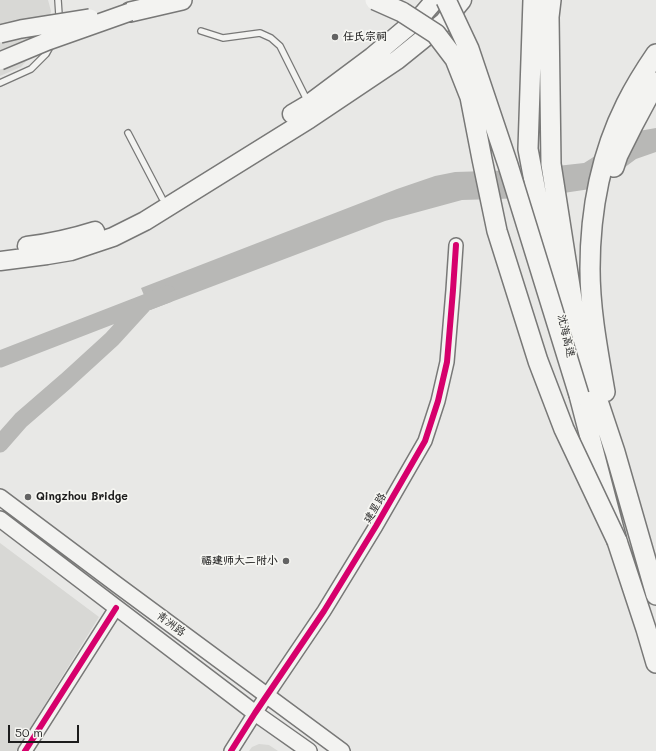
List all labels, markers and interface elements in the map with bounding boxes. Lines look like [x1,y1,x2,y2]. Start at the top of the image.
place label: 任氏宗祠 [343,30,387,44]
marker: 任氏宗祠 [330,32,340,42]
street label: 沈海高速 [555,313,577,359]
place label: Qingzhou Bridge [36,490,128,504]
street label: 建星路 [361,490,389,526]
marker: Qingzhou Bridge [23,492,33,502]
place label: 福建师大二附小 [201,554,278,568]
marker: 福建师大二附小 [281,556,291,566]
street label: 青洲路 [154,609,188,639]
scale bar [10,717,81,743]
text: 50 m [15,724,43,740]

